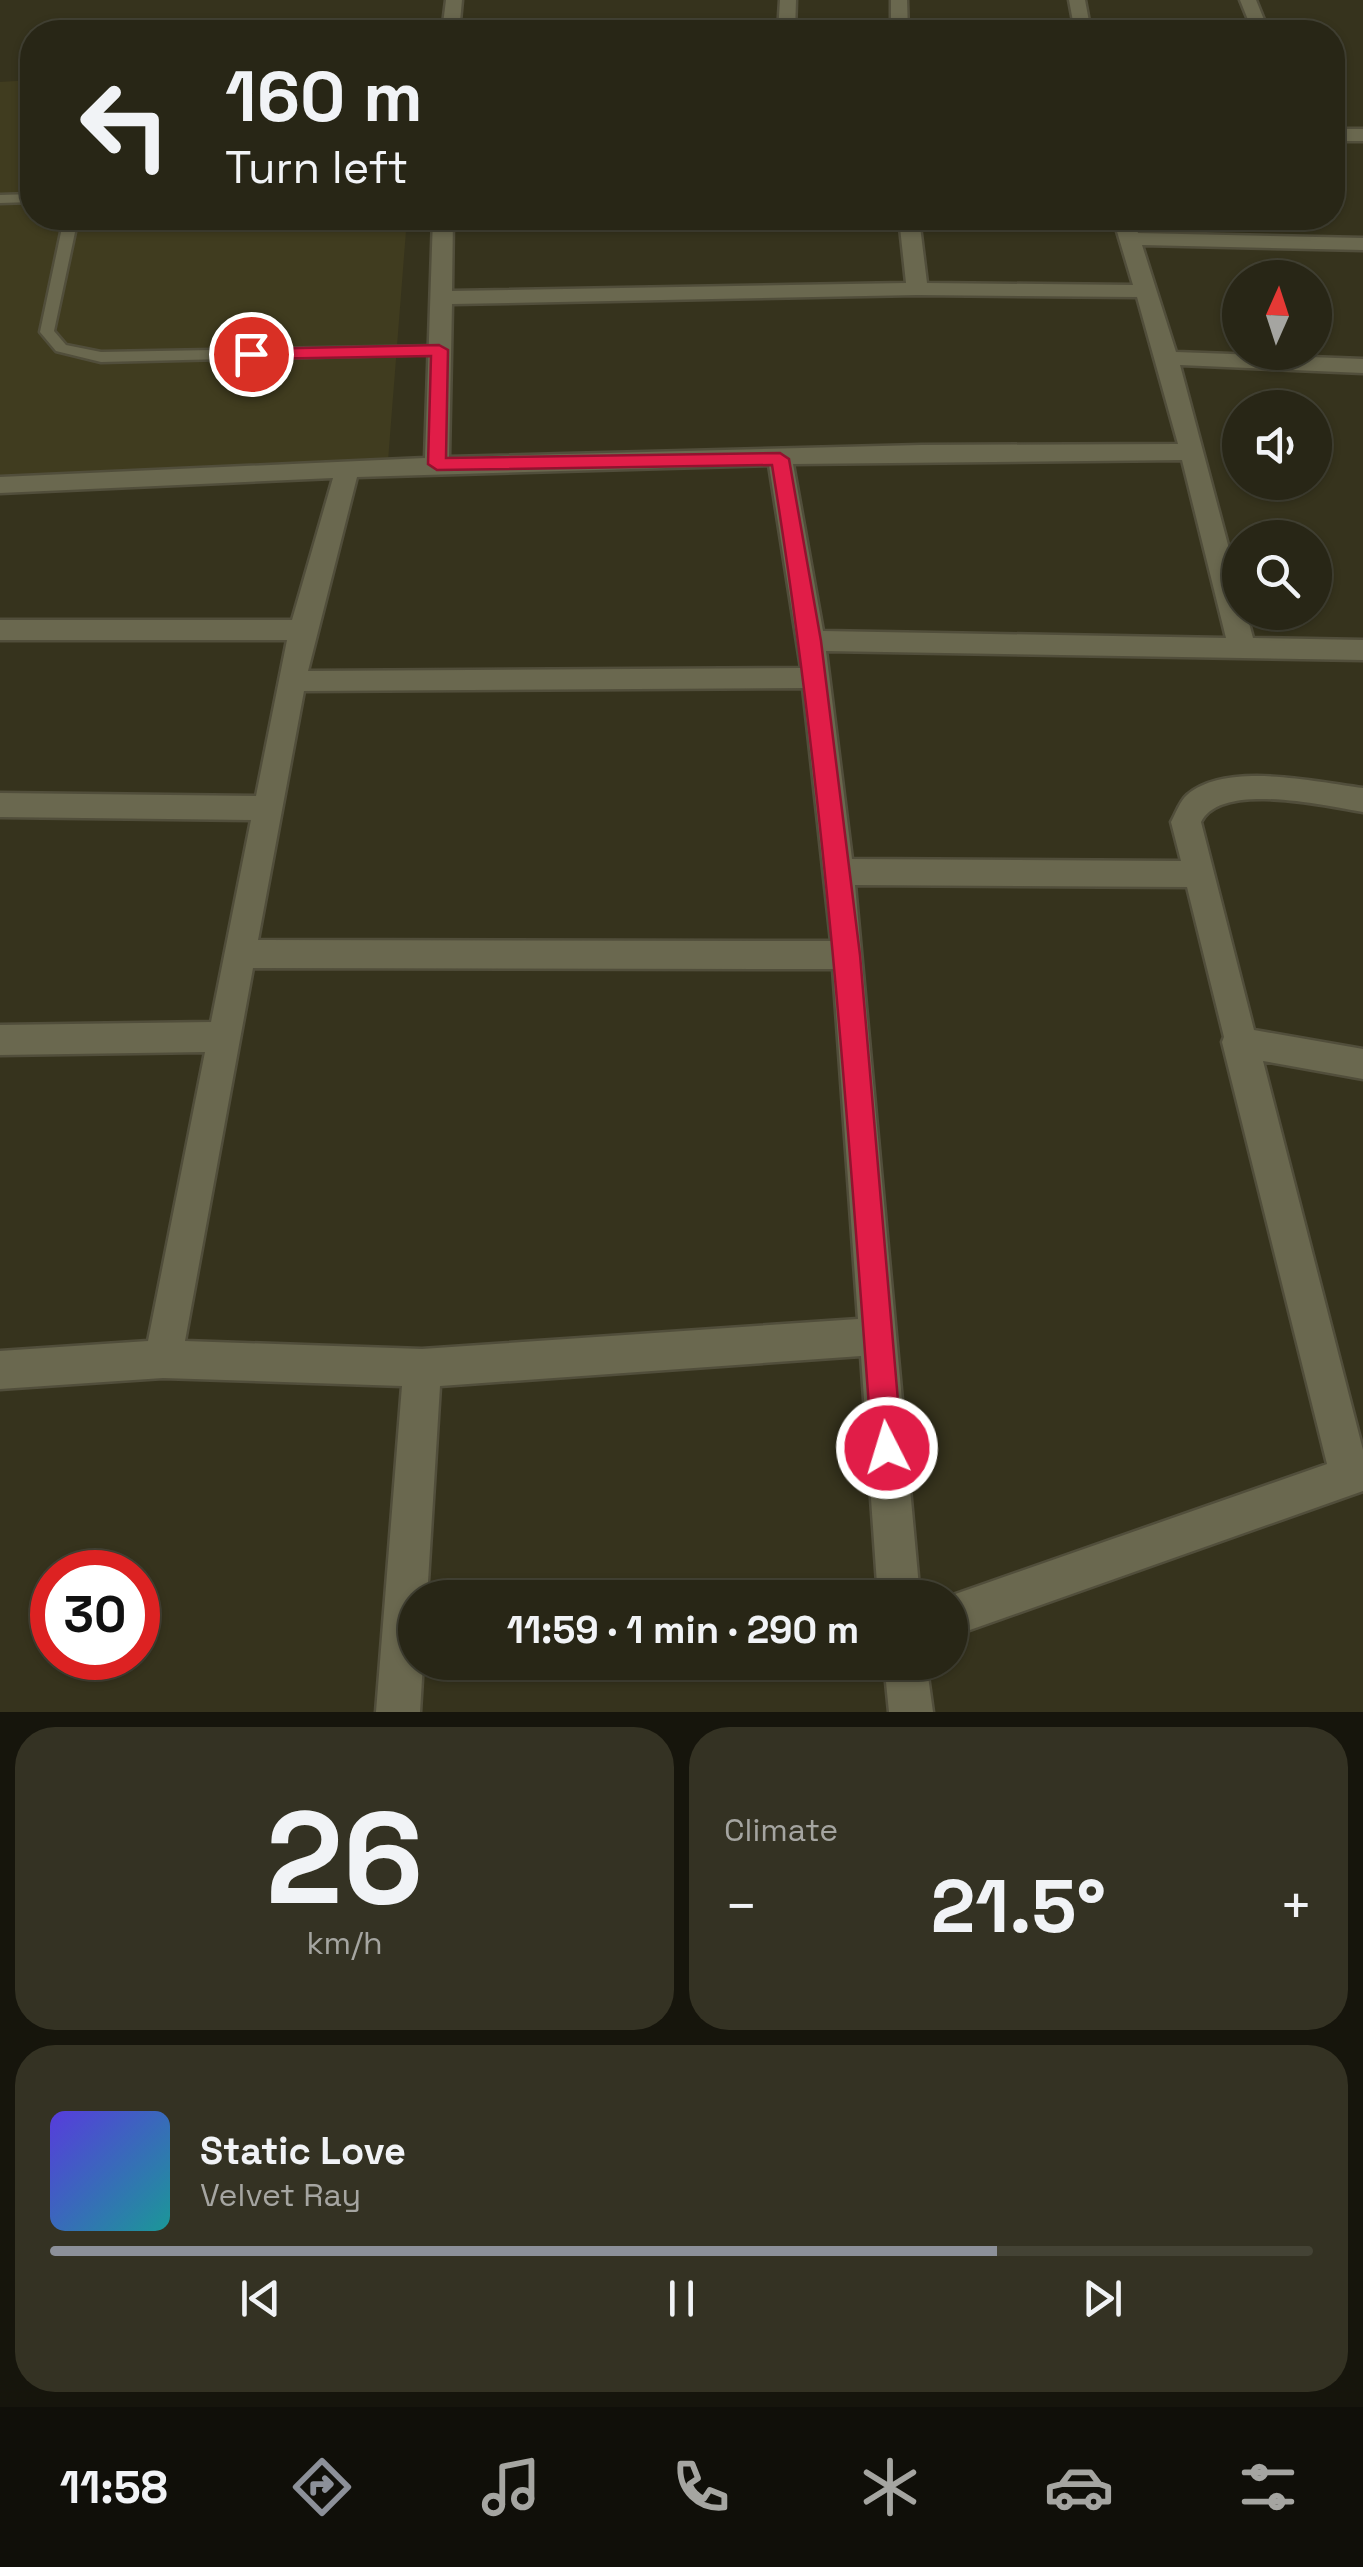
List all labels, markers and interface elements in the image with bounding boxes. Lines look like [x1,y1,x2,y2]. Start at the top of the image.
text: 160 m [225,52,423,141]
icon: left [60,60,190,190]
text: Turn left [225,139,408,196]
north arrow [1222,260,1332,370]
map controls [1222,260,1332,630]
pin [209,312,294,397]
icon: arrive [224,327,279,382]
button: sound [1222,390,1332,500]
button: search [1222,520,1332,630]
position arrow [835,1396,939,1500]
speed limit sign: 30 [30,1550,160,1680]
text: 11:59 · 1 min · 290 m [507,1606,859,1654]
text: 26 [266,1775,423,1941]
text: Climate [724,1810,838,1850]
text: 21.5° [931,1858,1106,1954]
text: − [724,1871,758,1941]
text: + [1279,1871,1313,1941]
text: km/h [306,1923,383,1963]
text: Static Love [200,2127,406,2175]
text: Velvet Ray [200,2175,361,2215]
icon: previous [233,2271,288,2326]
icon: pause [654,2271,709,2326]
icon: next [1075,2271,1130,2326]
icon: directions [287,2452,357,2522]
icon: music [476,2452,546,2522]
icon: phone [666,2452,736,2522]
icon: climate [855,2452,925,2522]
icon: car [1044,2452,1114,2522]
icon: filters [1233,2452,1303,2522]
text: 11:58 [60,2459,168,2516]

